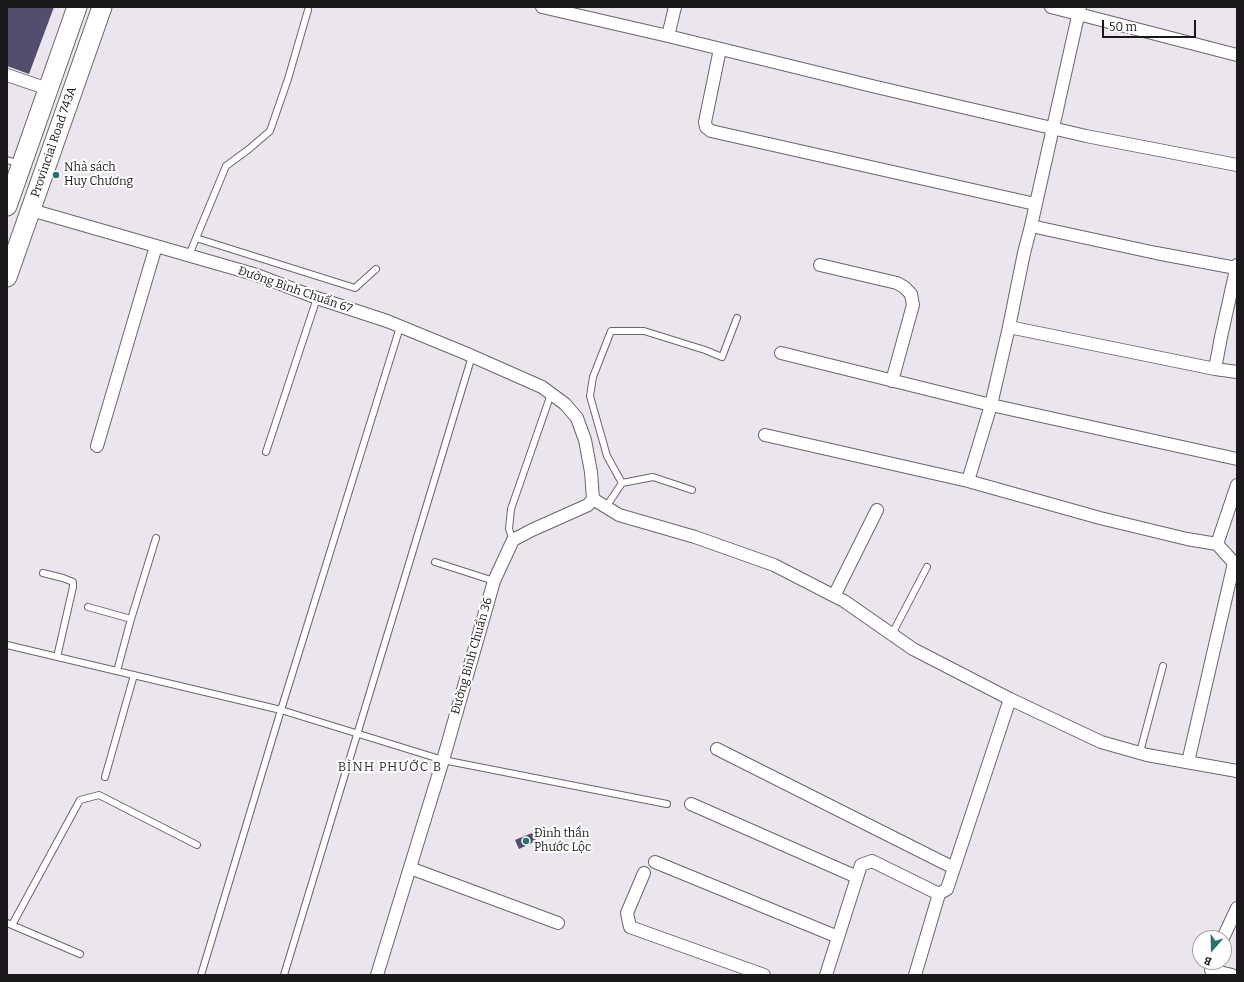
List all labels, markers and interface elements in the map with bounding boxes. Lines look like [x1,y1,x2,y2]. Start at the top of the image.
scale bar [1104,12,1198,38]
text: 50 m [1109,20,1137,34]
street label: Provincial Road 743A [28,85,80,199]
place label: Nhà sách Huy Chương [64,161,133,189]
marker: Nhà sách Huy Chương [51,170,61,180]
street label: Đường Bình Chuẩn 67 [236,264,354,316]
street label: Đường Bình Chuẩn 36 [448,596,496,716]
district label: BÌNH PHƯỚC B [338,759,442,775]
place label: Đình thần Phước Lộc [534,827,591,855]
marker: Đình thần Phước Lộc [521,836,531,846]
north arrow [1192,930,1232,970]
text: B [1202,953,1214,968]

